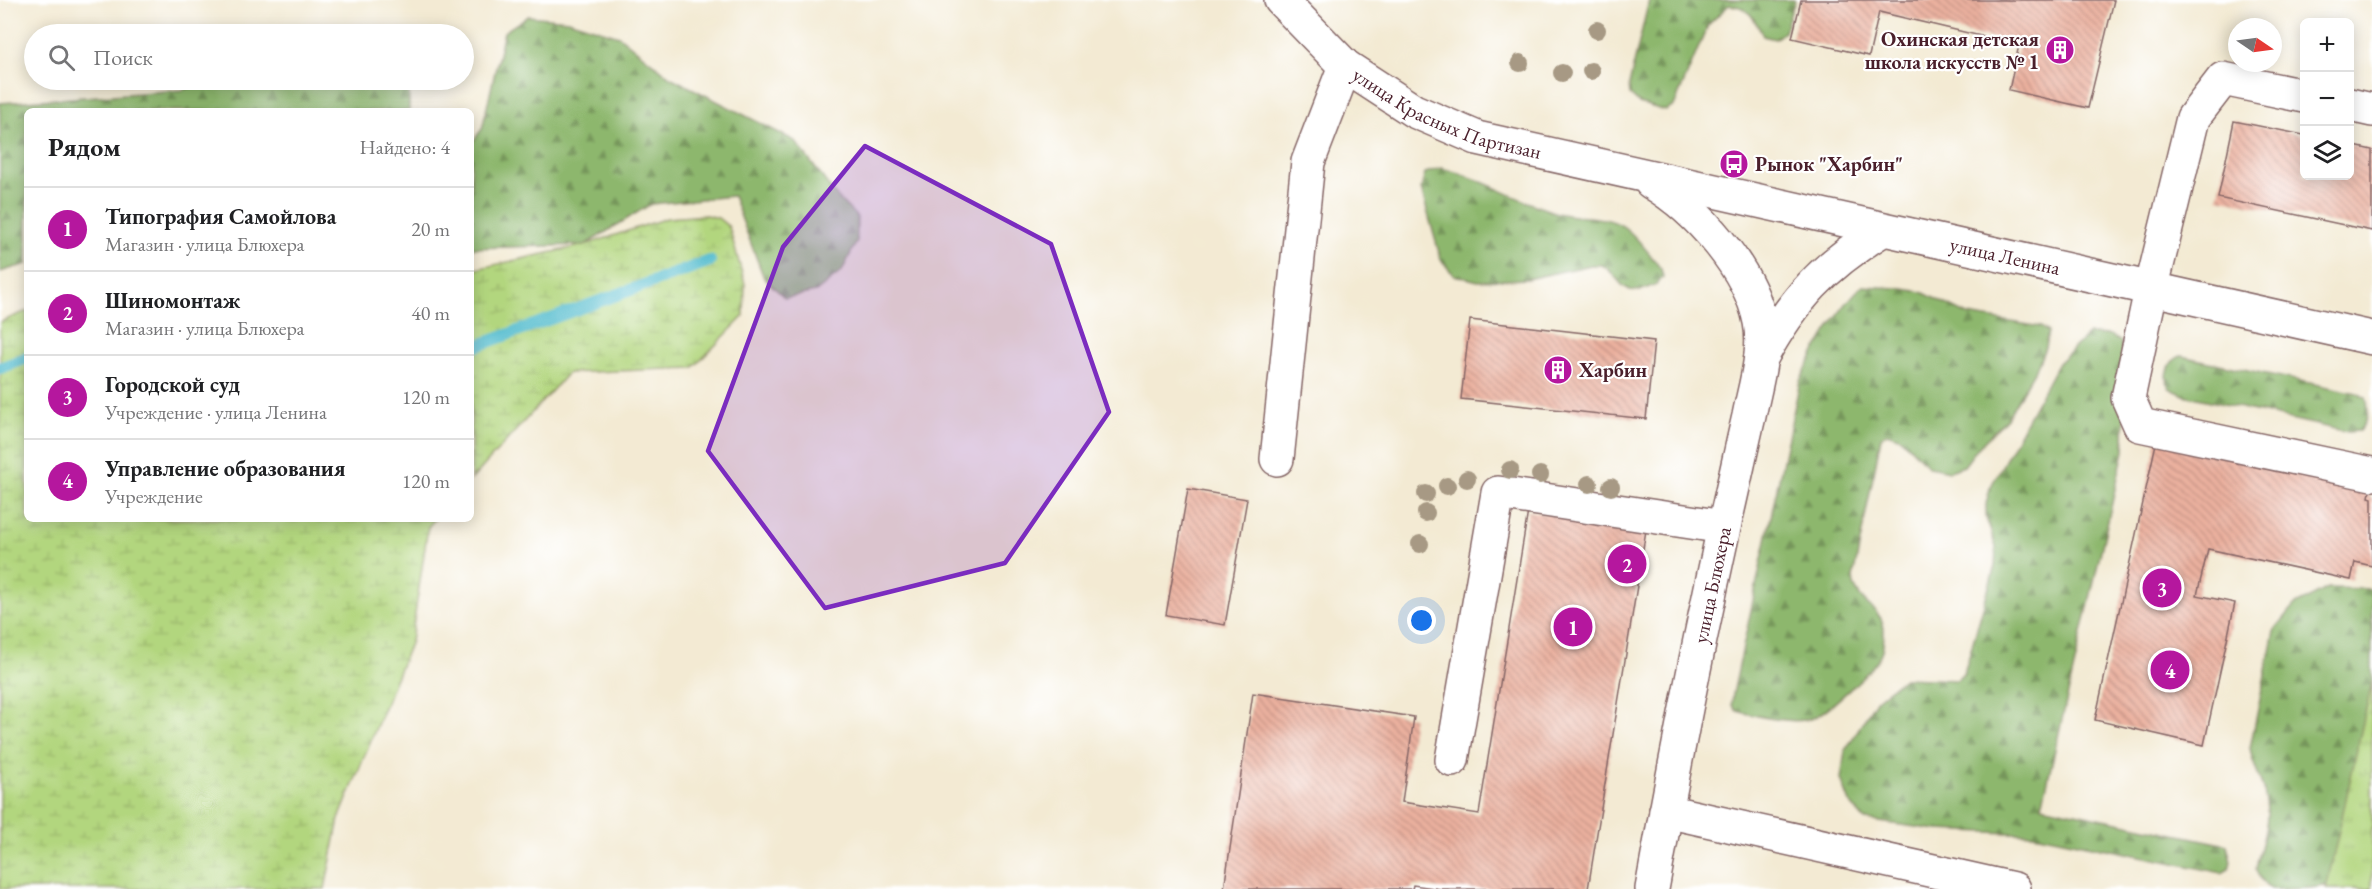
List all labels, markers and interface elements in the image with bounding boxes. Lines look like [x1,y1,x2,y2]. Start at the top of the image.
north arrow [2228,18,2282,72]
map controls [2300,18,2354,180]
button: + [2300,18,2354,72]
search box [24,24,474,90]
place label: Охинская детская школа искусств № 1 [1865,26,2039,75]
building icon: Охинская детская школа искусств № 1 [2044,34,2076,66]
icon: search [45,41,78,74]
text: Поиск [93,43,153,72]
street label: улица Красных Партизан [1348,61,1544,165]
button: − [2300,72,2354,126]
button: layers [2300,126,2354,180]
text: Рядом [48,130,121,164]
text: Найдено: 4 [359,134,450,160]
bus stop icon: Рынок "Харбин" [1718,148,1750,180]
place label: Рынок "Харбин" [1755,151,1903,177]
text: Типография Самойлова [105,202,336,231]
text: 1 [62,216,73,242]
text: 20 m [411,216,450,242]
text: Магазин · улица Блюхера [105,231,304,257]
street label: улица Ленина [1948,231,2063,281]
text: Шиномонтаж [105,286,241,315]
text: 2 [62,300,73,326]
text: 40 m [411,300,450,326]
text: Магазин · улица Блюхера [105,315,304,341]
building icon: Харбин [1542,354,1574,386]
place label: Харбин [1578,357,1648,383]
text: Городской суд [105,370,240,399]
text: 3 [62,384,73,410]
text: 120 m [402,384,450,410]
text: Учреждение · улица Ленина [105,399,327,425]
text: Управление образования [105,454,346,483]
text: 4 [62,468,73,494]
text: 120 m [402,468,450,494]
text: Учреждение [105,483,203,509]
street label: улица Блюхера [1687,524,1737,646]
pin: 2 [1608,542,1646,586]
pin: 3 [2142,566,2182,610]
pin: 1 [1554,604,1592,650]
your location [1407,606,1436,635]
pin: 4 [2150,648,2190,692]

